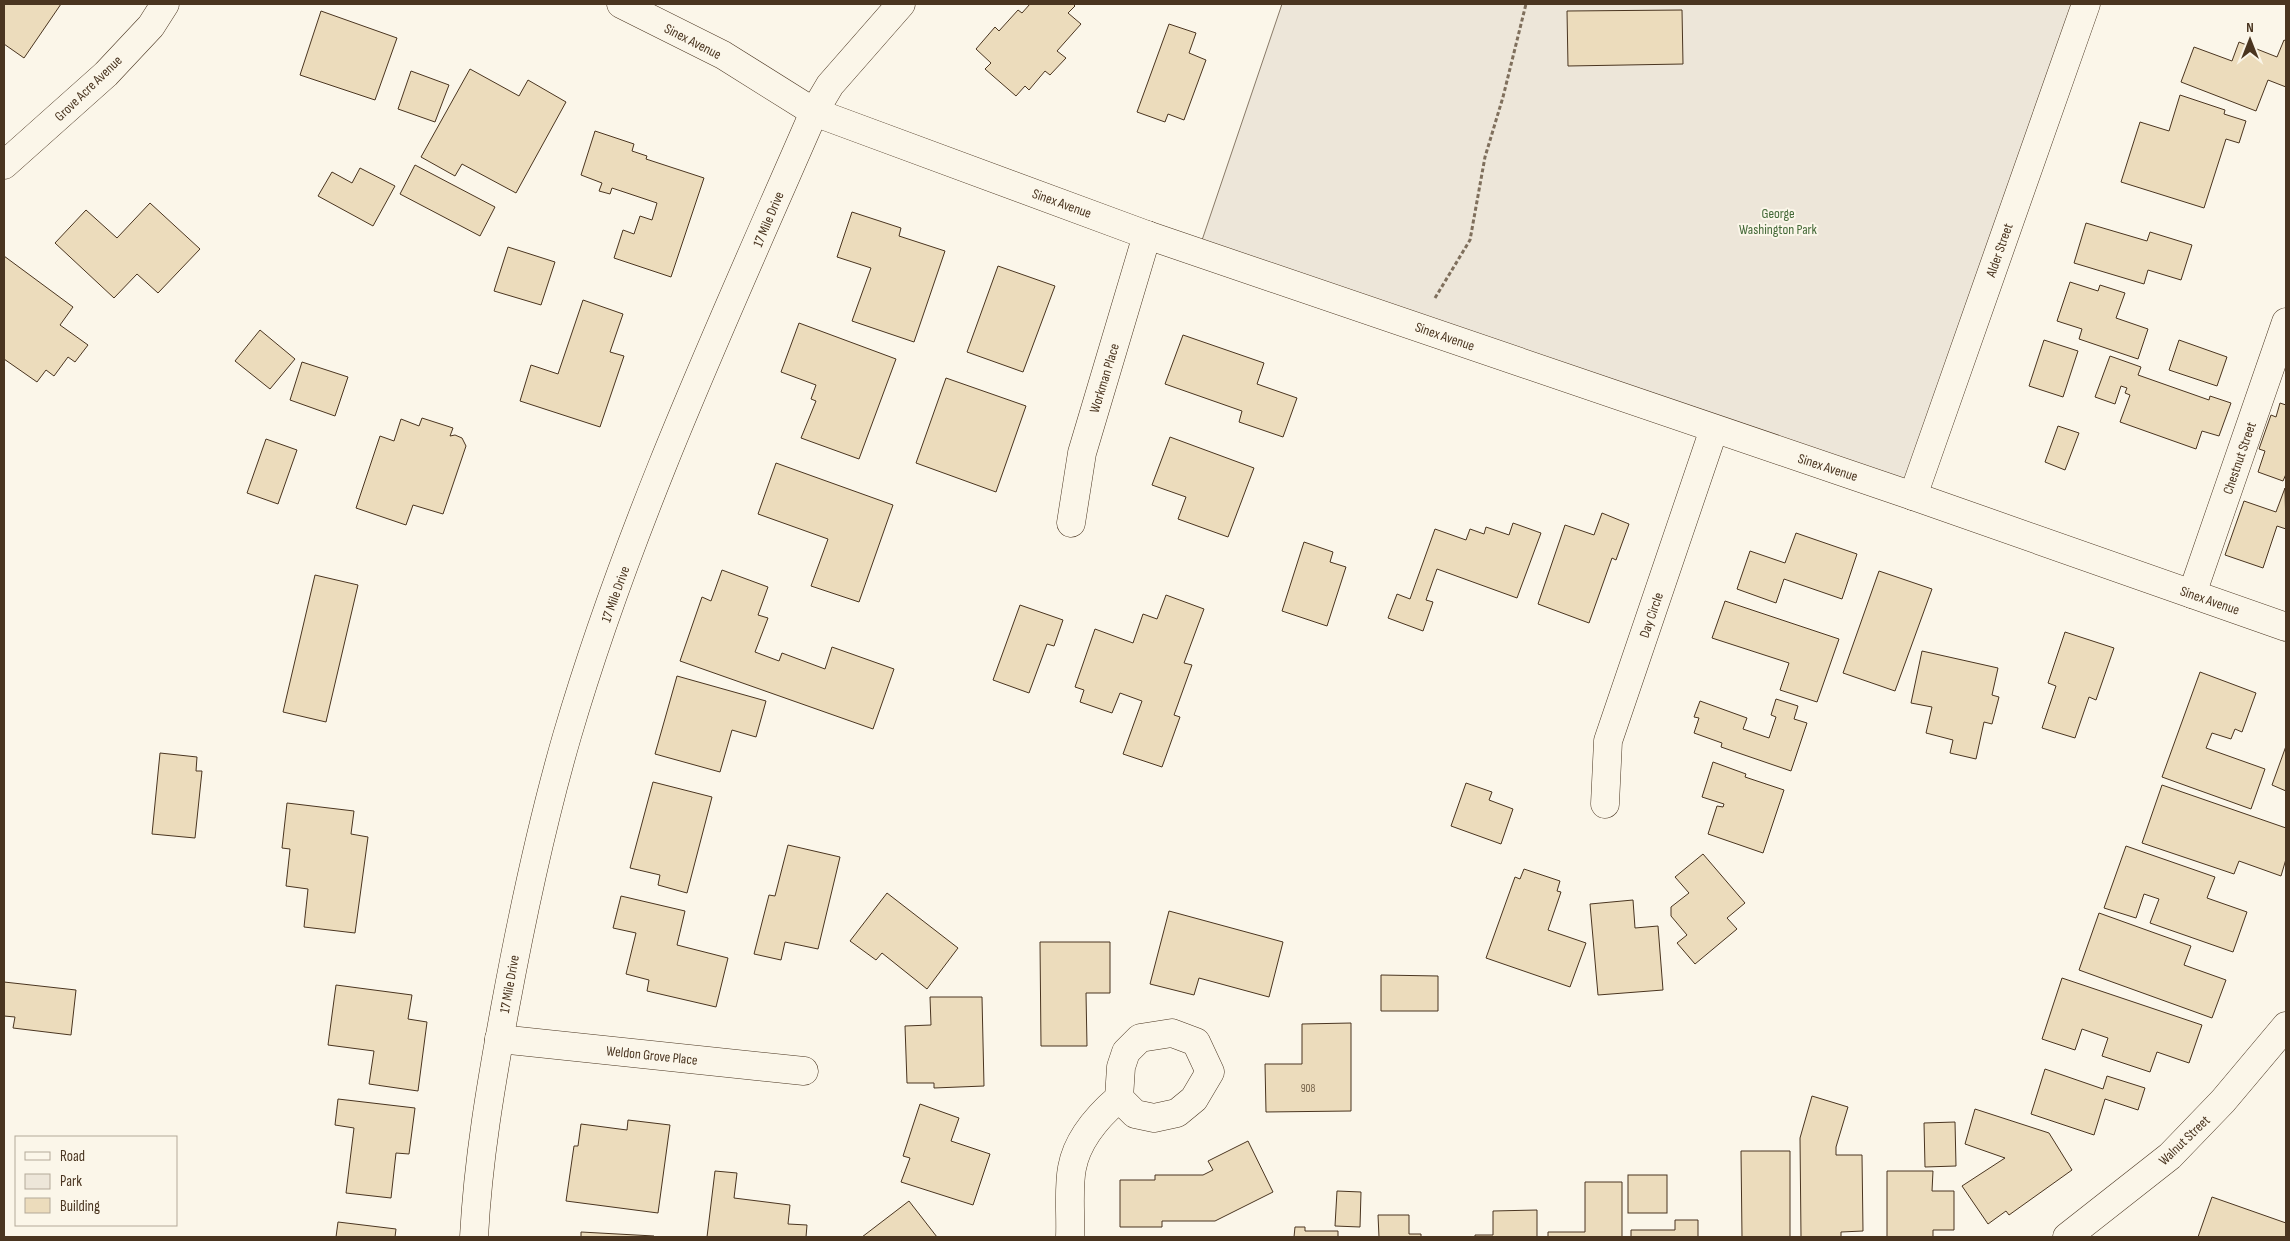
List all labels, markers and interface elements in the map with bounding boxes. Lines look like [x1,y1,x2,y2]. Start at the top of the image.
north arrow [2225,15,2275,65]
text: N [2246,19,2254,36]
street label: Sinex Avenue [661,20,724,63]
street label: Grove Acre Avenue [51,52,126,125]
street label: Sinex Avenue [1030,185,1094,222]
street label: 17 Mile Drive [749,189,788,249]
park label: George Washington Park [1739,205,1818,238]
street label: Alder Street [1982,221,2017,280]
street label: Sinex Avenue [1413,318,1477,355]
street label: Workman Place [1086,341,1123,415]
street label: Chestnut Street [2219,420,2260,497]
street label: Sinex Avenue [1796,450,1860,485]
street label: 17 Mile Drive [597,564,633,625]
street label: Sinex Avenue [2178,582,2242,619]
street label: Day Circle [1636,590,1667,640]
street label: 17 Mile Drive [496,954,523,1014]
street label: Weldon Grove Place [605,1042,698,1069]
house number: 908 [1301,1082,1315,1095]
street label: Walnut Street [2155,1112,2213,1169]
legend [15,1136,178,1226]
text: Road [60,1147,85,1166]
text: Park [60,1172,82,1191]
text: Building [60,1197,100,1216]

